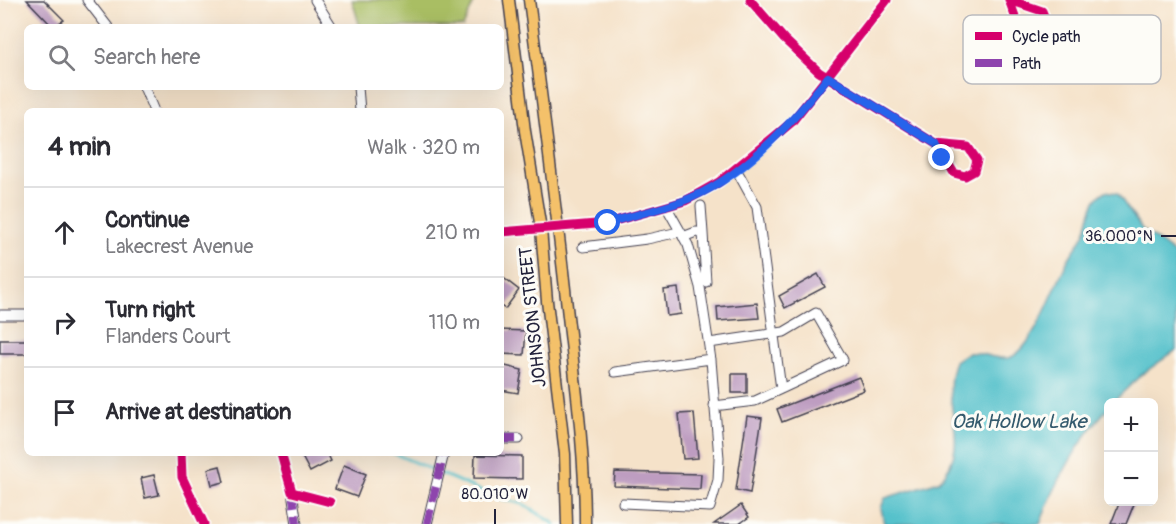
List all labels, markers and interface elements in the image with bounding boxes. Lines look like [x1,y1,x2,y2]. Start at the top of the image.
legend [963,15,1161,84]
search box [24,24,504,90]
text: Cycle path [1012,27,1080,47]
icon: search [45,41,78,74]
text: Search here [93,43,200,71]
text: Path [1012,54,1041,74]
text: 4 min [48,131,111,163]
text: Walk · 320 m [367,135,480,160]
route end [928,144,954,170]
text: Continue [105,206,189,234]
route start [594,209,620,235]
icon: ahead [48,216,81,249]
text: 210 m [425,220,480,245]
text: 36.000°N [1085,227,1153,246]
text: Lakecrest Avenue [105,234,253,259]
street label: JOHNSON STREET [514,246,552,388]
text: Turn right [105,296,195,324]
icon: right [48,306,81,339]
text: 110 m [429,310,480,335]
text: Flanders Court [105,324,230,349]
icon: arrive [48,396,81,429]
text: Arrive at destination [105,398,291,426]
map controls [1104,398,1158,506]
button: + [1104,398,1158,452]
water label: Oak Hollow Lake [952,409,1089,434]
button: − [1104,452,1158,506]
text: 80.010°W [462,485,529,504]

